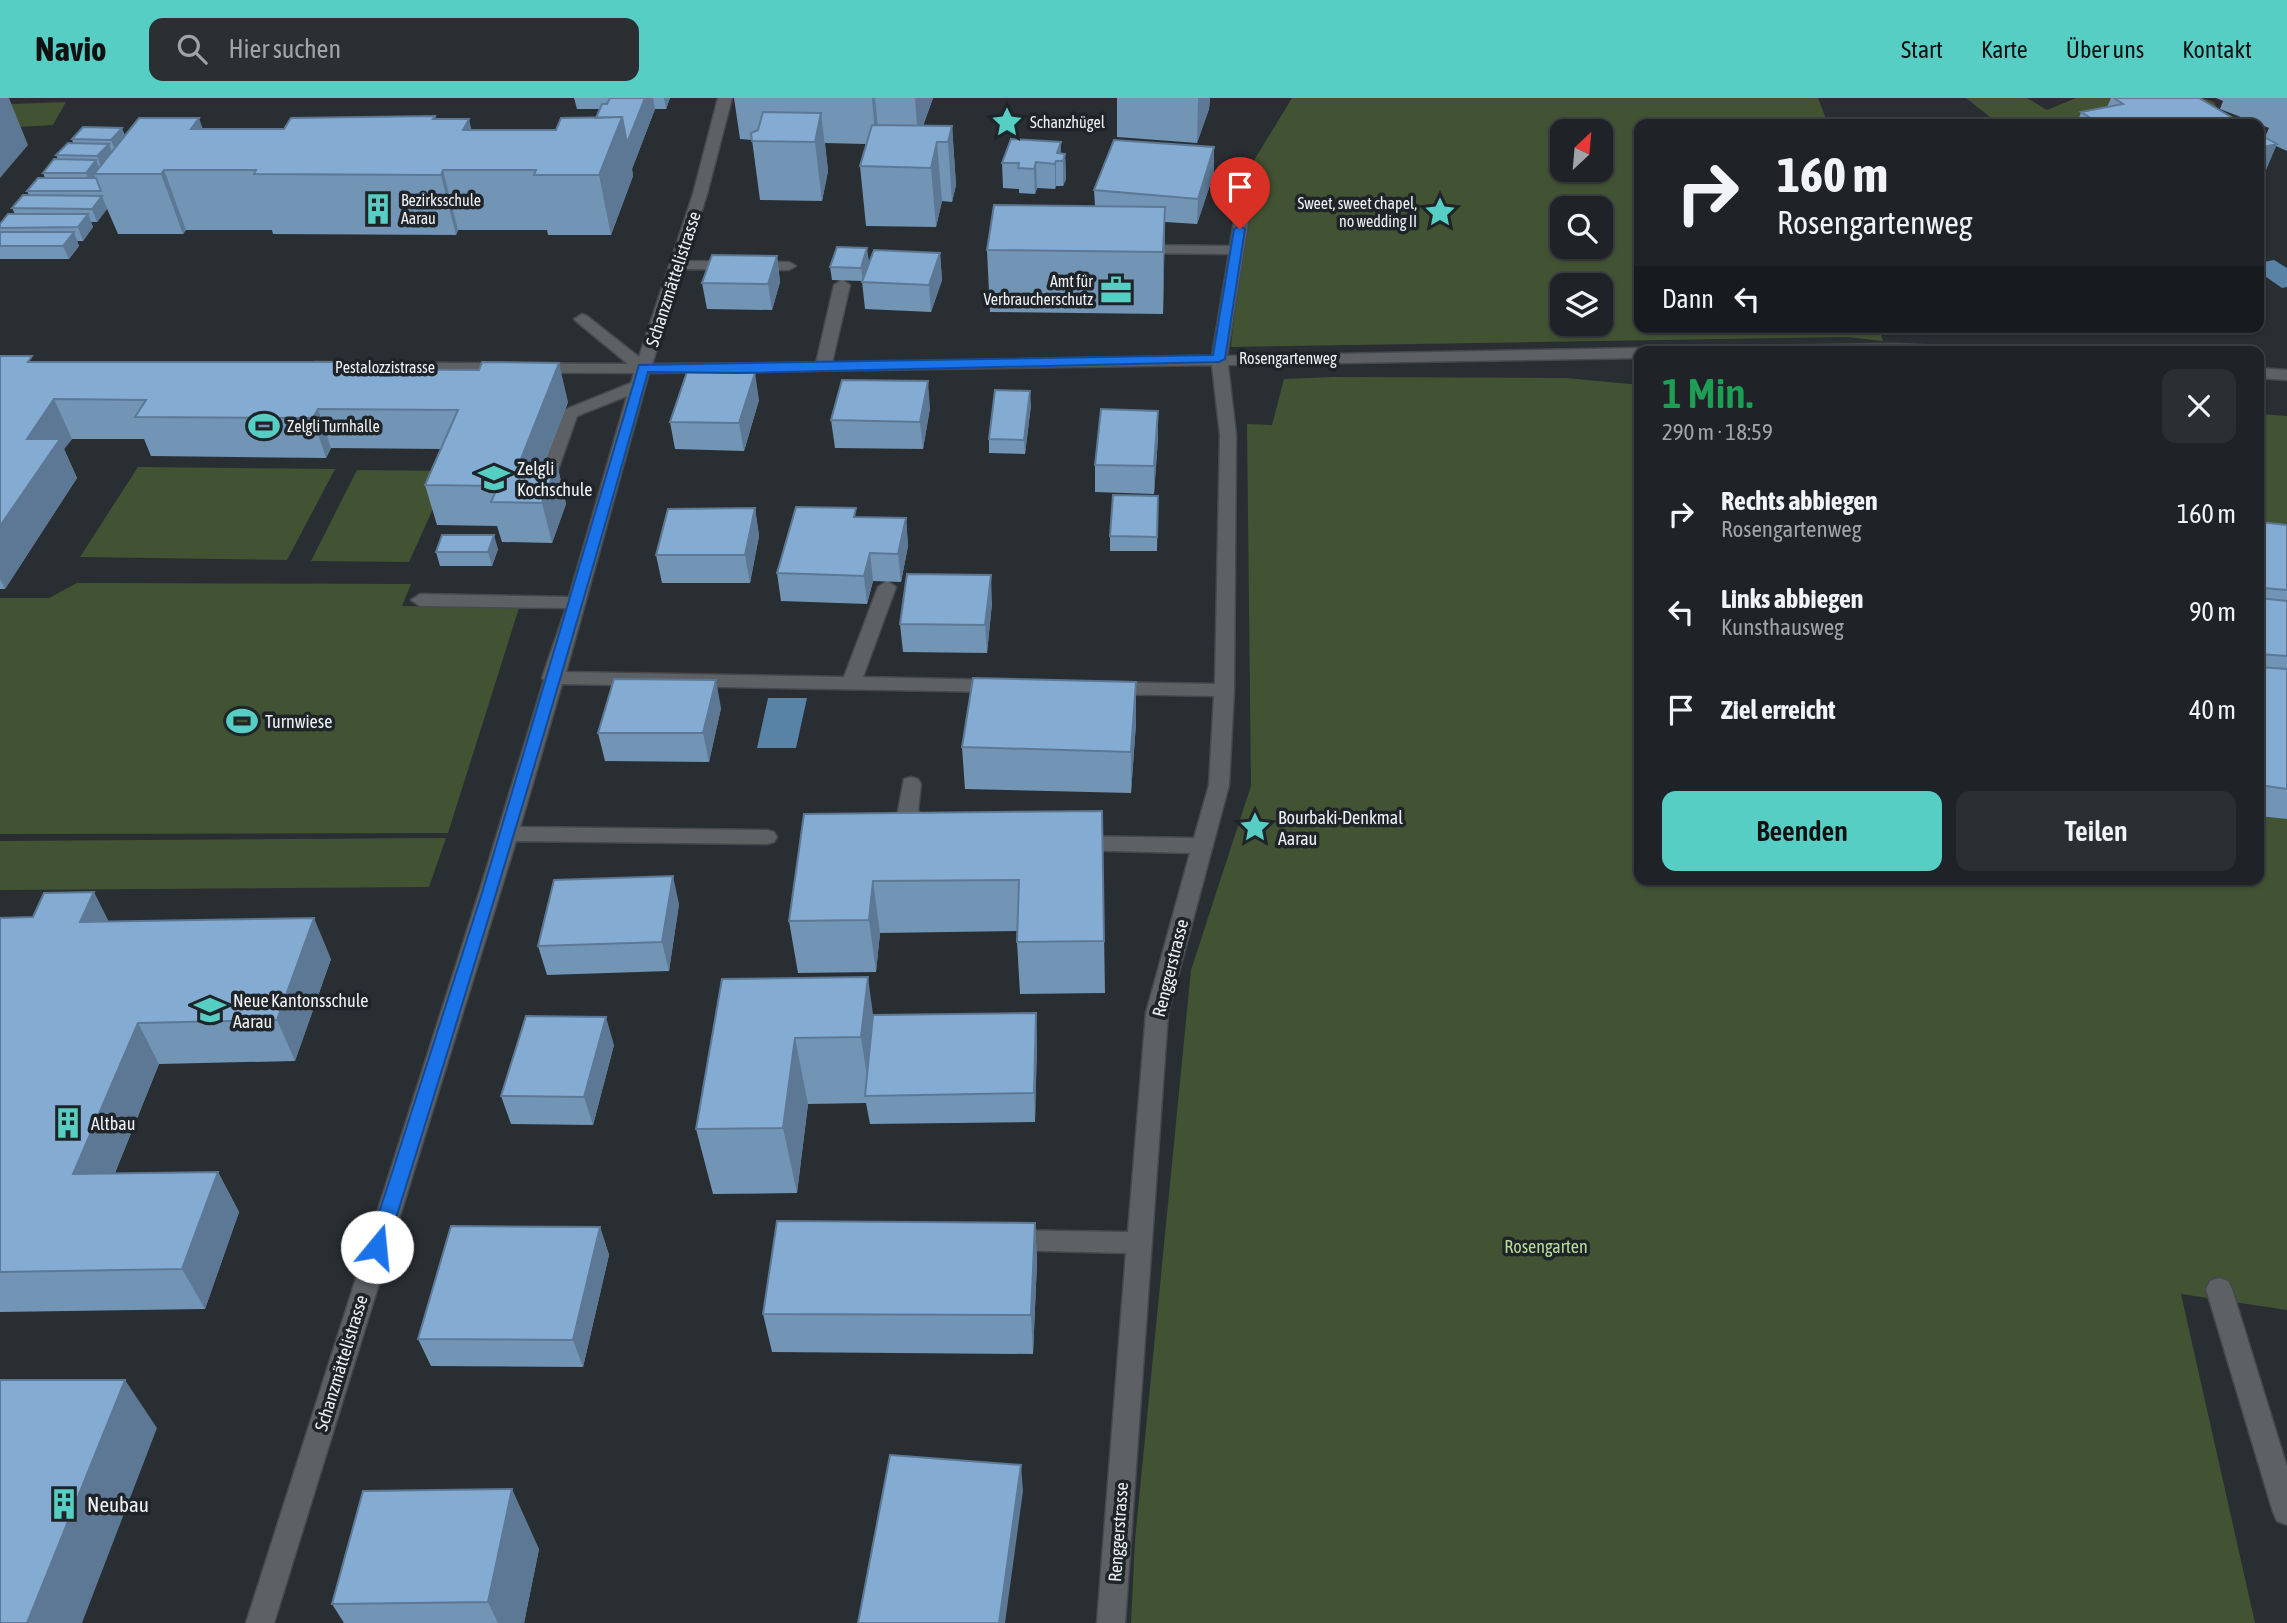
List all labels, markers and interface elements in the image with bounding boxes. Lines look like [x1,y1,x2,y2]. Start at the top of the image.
search box [149,18,639,81]
text: Navio [35,30,107,68]
icon: search [173,30,211,68]
text: Hier suchen [229,34,341,64]
text: Start [1901,36,1943,63]
text: Karte [1981,36,2028,63]
text: Über uns [2066,36,2144,63]
text: Kontakt [2182,36,2252,63]
place icon: Schanzhügel [990,105,1024,139]
place label: Schanzhügel [1030,113,1106,132]
north arrow [1550,119,1614,182]
map controls [1550,119,1613,336]
text: 160 m [1777,146,1888,202]
icon: right [1662,147,1753,238]
pin [1210,157,1270,229]
icon: arrive [1221,168,1259,206]
place label: Bezirksschule Aarau [401,191,481,227]
building icon: Bezirksschule Aarau [361,192,395,226]
place label: Sweet, sweet chapel, no wedding II [1298,194,1417,231]
place icon: Sweet, sweet chapel, no wedding II [1423,195,1457,229]
button: search [1550,196,1613,259]
text: Rosengartenweg [1777,204,1973,241]
street label: Schanzmättelistrasse [641,209,705,349]
place label: Amt für Verbraucherschutz [983,272,1093,308]
office icon: Amt für Verbraucherschutz [1099,273,1133,307]
button: layers [1550,273,1613,336]
icon: left [1728,280,1766,318]
text: Dann [1662,284,1714,314]
street label: Rosengartenweg [1239,349,1337,368]
street label: Pestalozzistrasse [335,358,435,376]
text: 1 Min. [1662,369,1753,417]
button: close [2162,369,2236,443]
sports icon: Zelgli Turnhalle [247,409,281,443]
place label: Zelgli Turnhalle [287,417,380,436]
text: 290 m · 18:59 [1662,419,1773,445]
place label: Zelgli Kochschule [517,458,593,500]
school or university icon: Zelgli Kochschule [477,461,511,495]
text: Rechts abbiegen [1721,486,1878,516]
icon: right [1662,495,1700,533]
text: 160 m [2177,499,2236,529]
text: Rosengartenweg [1721,516,1862,542]
text: Links abbiegen [1721,584,1863,614]
icon: left [1662,593,1700,631]
text: 90 m [2189,597,2236,627]
text: Kunsthausweg [1721,614,1844,640]
icon: arrive [1662,691,1700,729]
text: Ziel erreicht [1721,695,1836,725]
text: 40 m [2189,695,2236,725]
sports icon: Turnwiese [225,704,259,738]
place label: Turnwiese [265,711,332,732]
button: Beenden [1662,791,1942,871]
button: Teilen [1956,791,2236,871]
place label: Bourbaki-Denkmal Aarau [1278,807,1403,849]
place icon: Bourbaki-Denkmal Aarau [1238,810,1272,844]
street label: Renggerstrasse [1148,917,1192,1019]
place label: Neue Kantonsschule Aarau [233,990,368,1032]
school or university icon: Neue Kantonsschule Aarau [193,993,227,1027]
building icon: Altbau [51,1106,85,1140]
place label: Altbau [91,1113,135,1134]
position arrow [340,1210,414,1284]
park label: Rosengarten [1504,1236,1588,1257]
street label: Schanzmättelistrasse [310,1293,372,1433]
street label: Renggerstrasse [1104,1481,1132,1583]
building icon: Neubau [47,1487,81,1521]
place label: Neubau [87,1492,149,1516]

